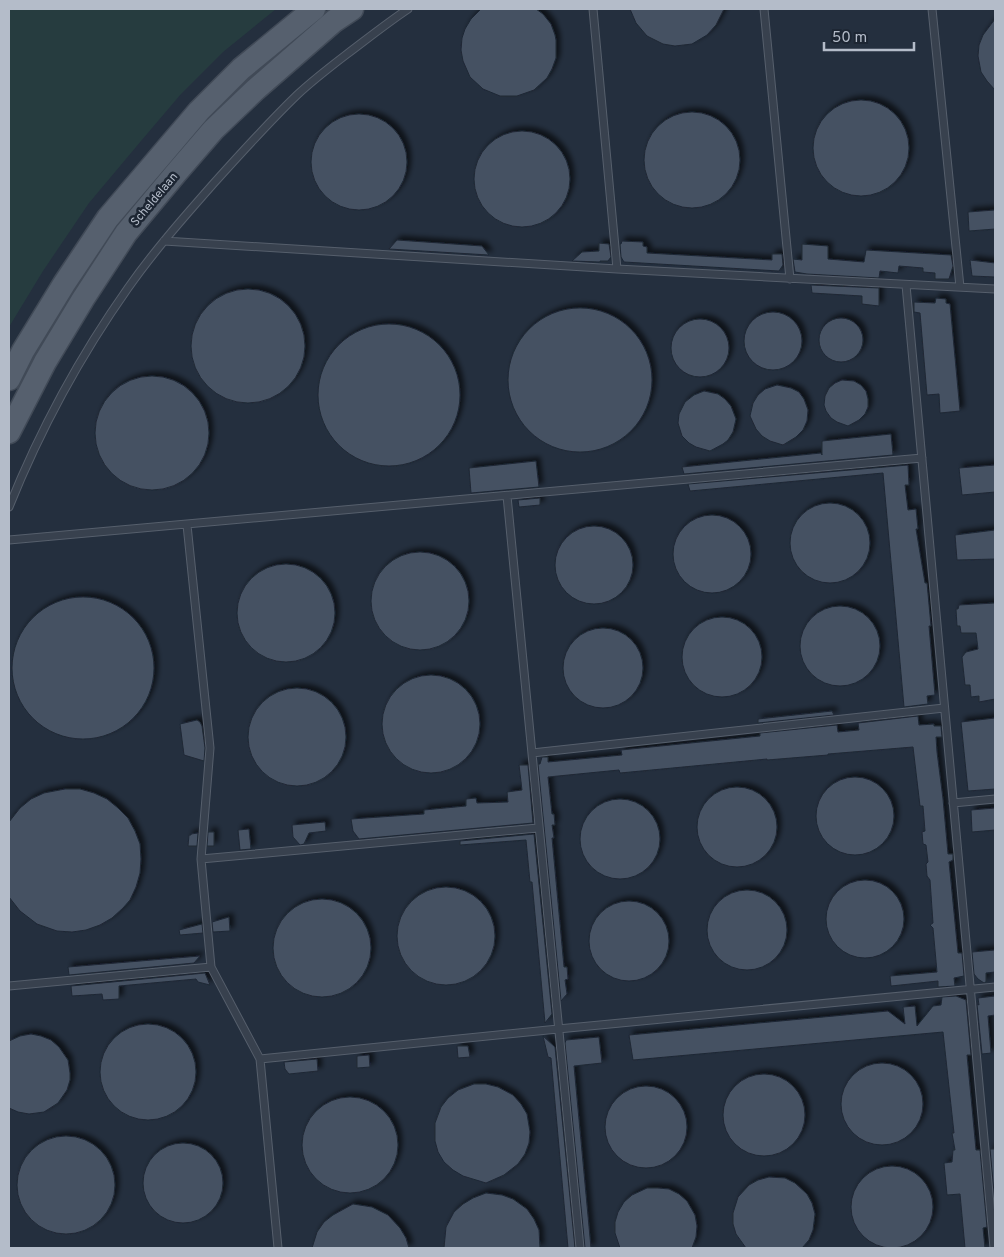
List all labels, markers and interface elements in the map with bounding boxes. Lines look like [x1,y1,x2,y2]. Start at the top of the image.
scale bar [824,20,914,52]
text: 50 m [832,29,867,48]
street label: Scheldelaan [128,169,182,230]

